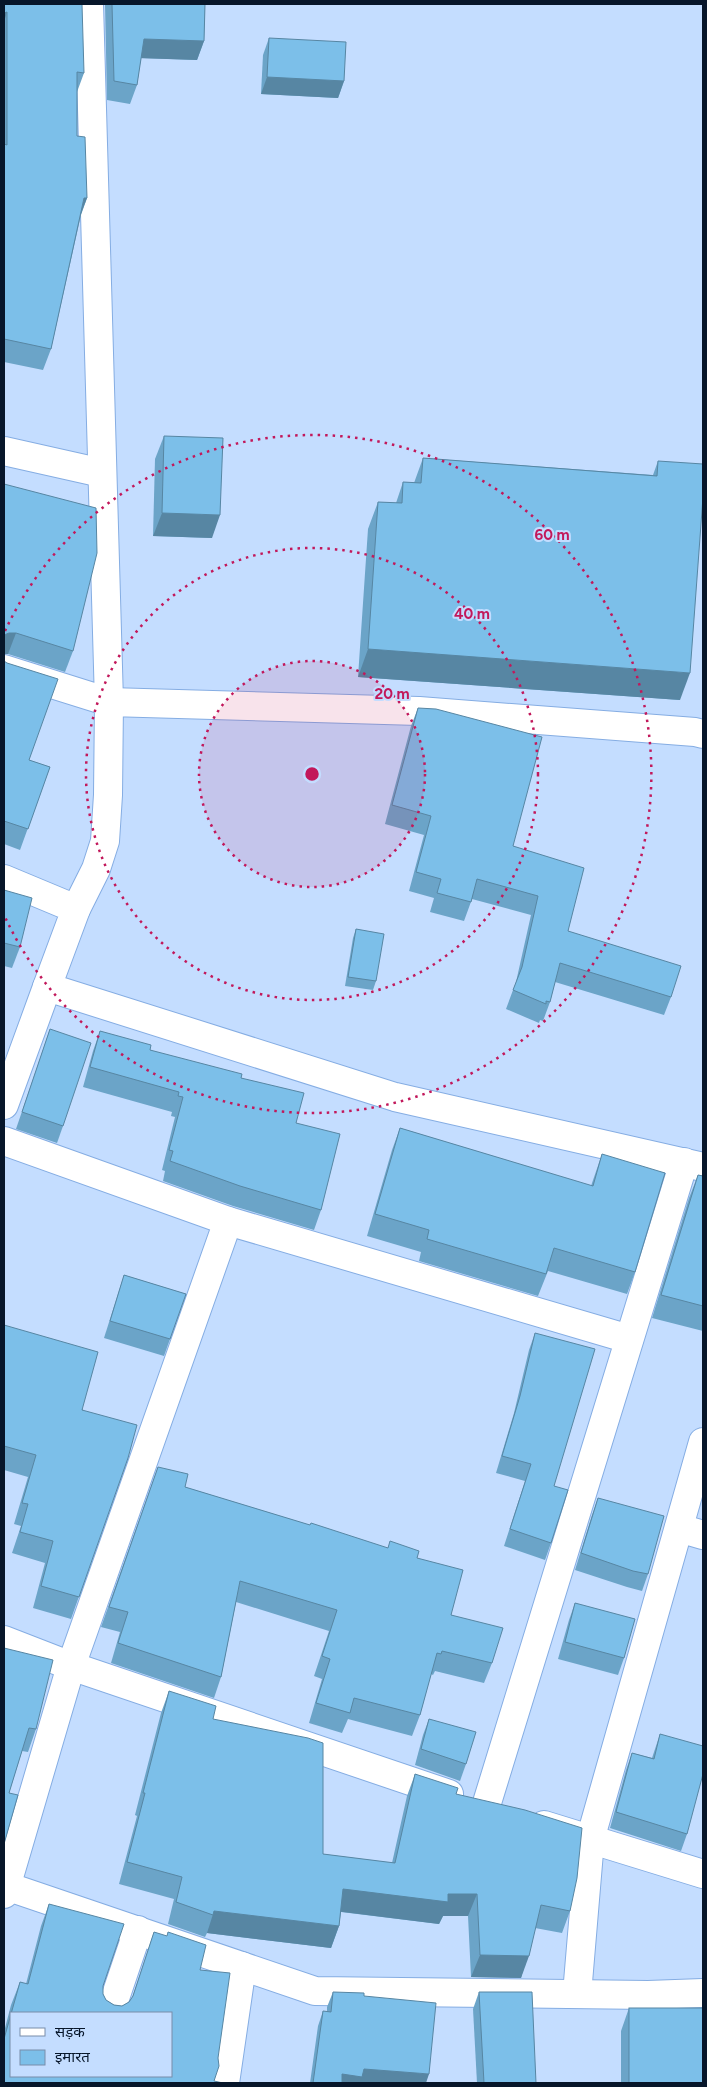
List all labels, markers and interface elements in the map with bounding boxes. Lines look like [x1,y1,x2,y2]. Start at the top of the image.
text: 60 m [534,526,570,544]
text: 40 m [454,605,490,623]
text: 20 m [374,685,410,703]
centre of rings [303,765,321,783]
legend [10,2012,172,2077]
text: सड़क [55,2023,85,2041]
text: इमारत [55,2048,90,2066]

